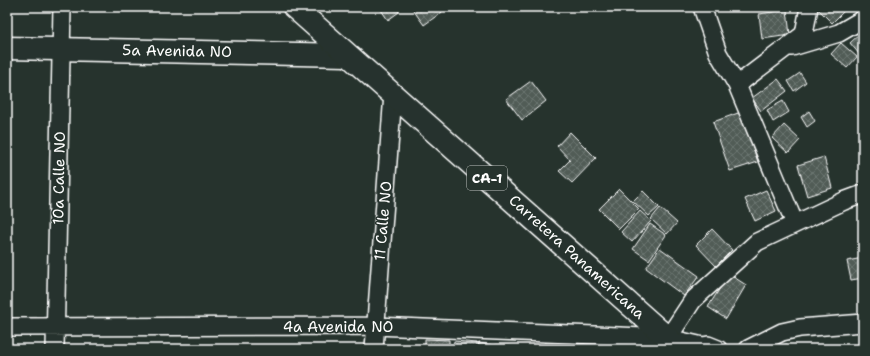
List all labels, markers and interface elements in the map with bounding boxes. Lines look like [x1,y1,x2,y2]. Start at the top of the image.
street label: 5a Avenida NO [122,40,232,62]
street label: 10a Calle NO [48,131,70,225]
road number: CA-1 [467,166,507,190]
street label: 11 Calle NO [370,180,396,262]
street label: Carretera Panamericana [505,190,650,324]
street label: 4a Avenida NO [283,317,393,337]

